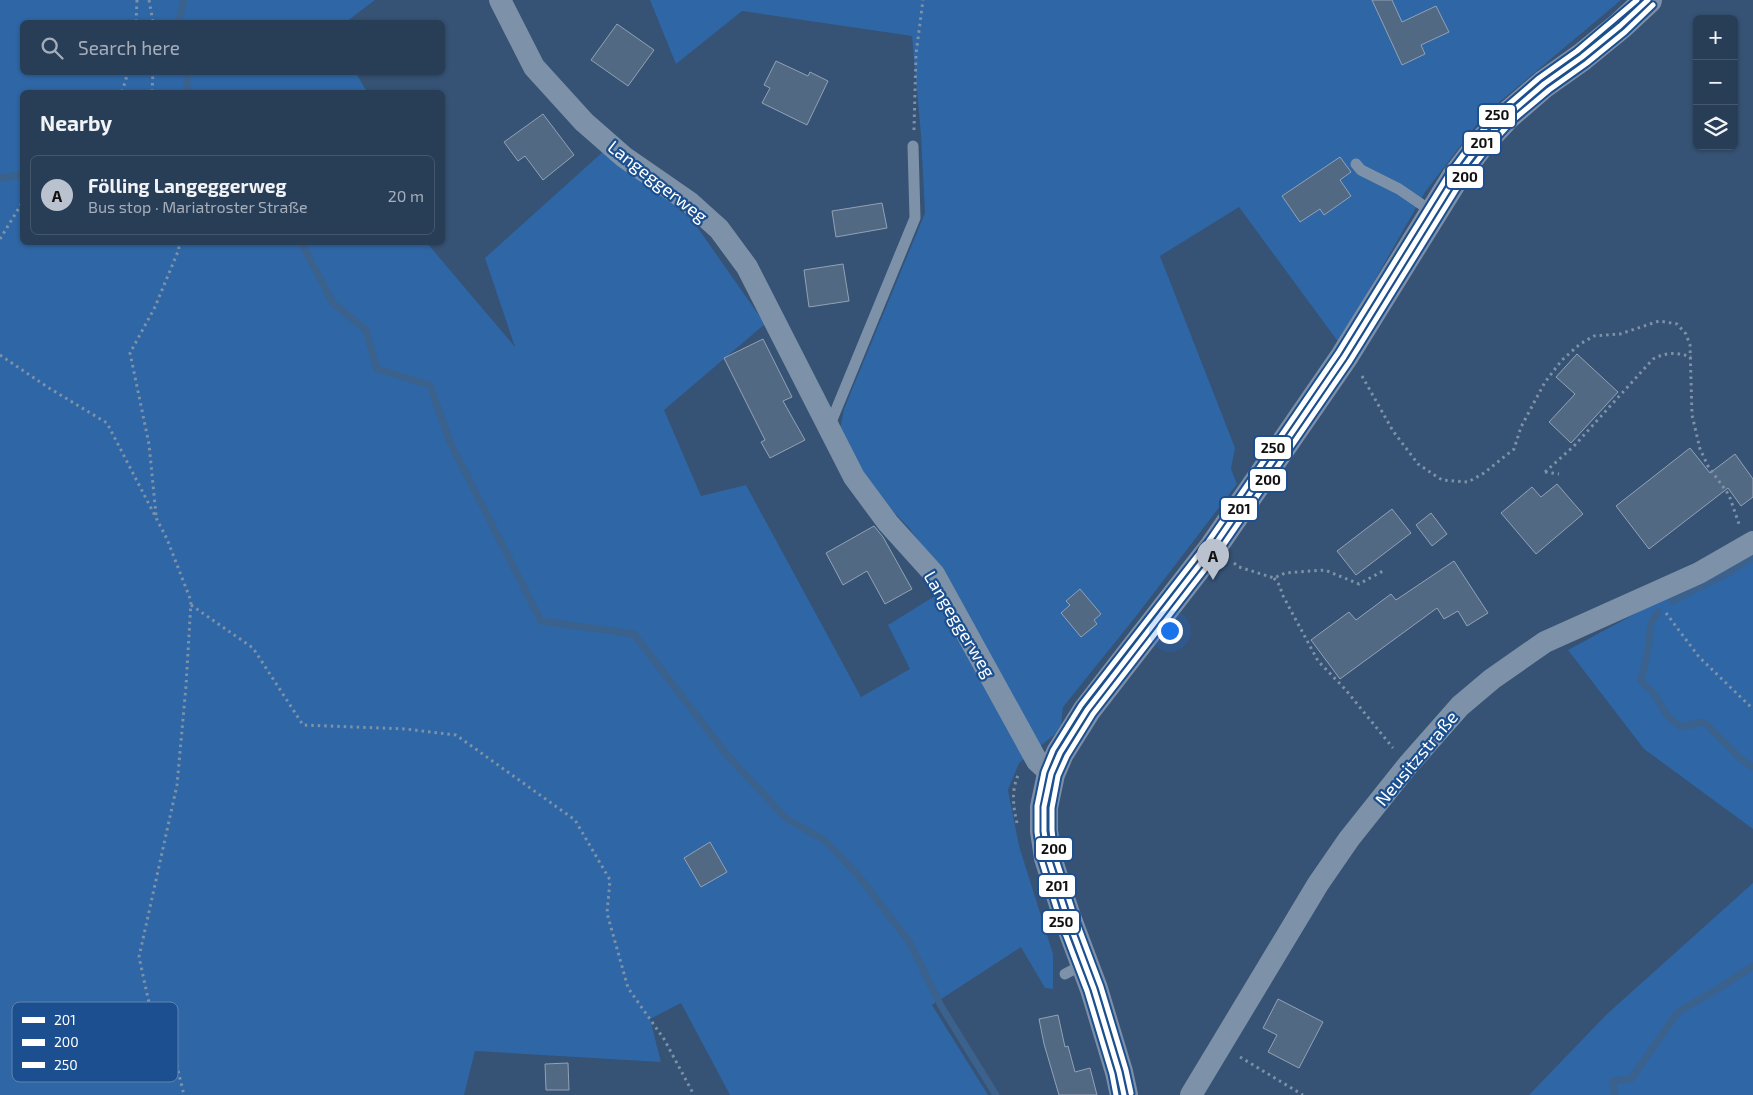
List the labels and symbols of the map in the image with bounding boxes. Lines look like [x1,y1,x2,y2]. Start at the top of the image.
line badge: 250 [1478,104,1516,128]
text: 250 [1485,106,1510,123]
line badge: 201 [1463,131,1501,155]
text: 201 [1470,134,1494,151]
street label: Langeggerweg [604,135,712,227]
line badge: 200 [1446,165,1484,189]
text: 200 [1452,168,1478,185]
line badge: 250 [1254,436,1292,460]
text: 250 [1261,439,1286,456]
line badge: 200 [1249,468,1287,492]
text: 200 [1255,471,1281,488]
line badge: 201 [1220,497,1258,521]
text: 201 [1227,500,1251,517]
pin: A [1197,539,1229,580]
street label: Langeggerweg [920,567,1000,681]
your location [1157,618,1183,644]
street label: Neusitzstraße [1370,706,1462,810]
line badge: 200 [1035,837,1073,861]
text: 200 [1041,840,1067,857]
line badge: 201 [1038,874,1076,898]
text: 201 [1045,877,1069,894]
line badge: 250 [1042,910,1080,934]
text: 250 [1049,913,1074,930]
legend [12,1002,178,1082]
text: 201 [54,1011,76,1028]
text: 200 [54,1033,79,1050]
text: 250 [54,1056,78,1073]

